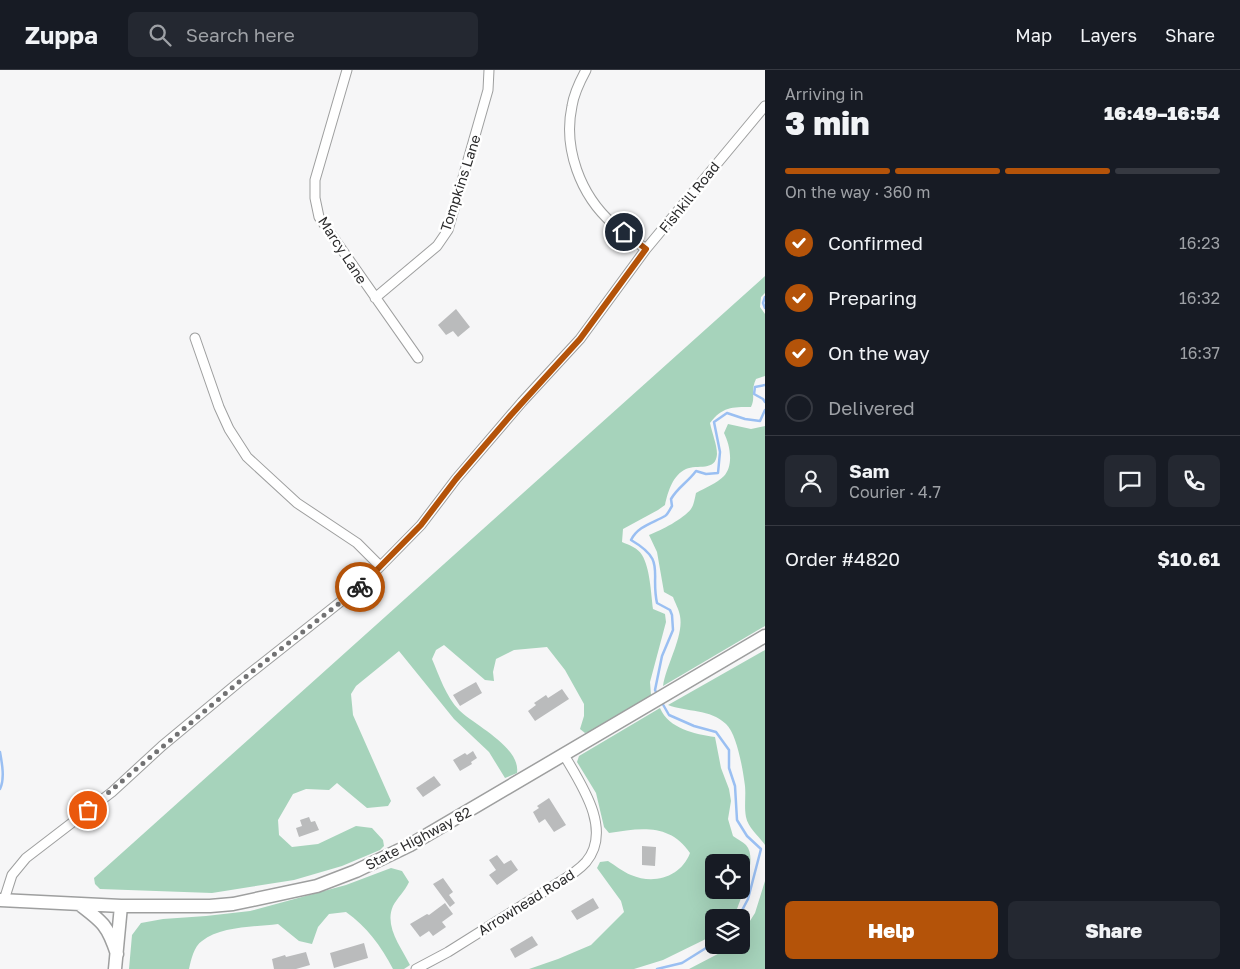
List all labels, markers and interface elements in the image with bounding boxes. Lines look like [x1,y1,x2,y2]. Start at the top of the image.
search box [128,12,478,57]
text: Zuppa [25,20,98,49]
icon: search [146,21,174,49]
text: Search here [186,23,295,46]
text: Map [1015,24,1052,46]
text: Layers [1080,24,1137,46]
text: Share [1165,24,1215,46]
text: Arriving in [785,84,864,104]
text: 16:49–16:54 [1104,101,1220,124]
text: 3 min [785,104,870,142]
street label: Tompkins Lane [436,132,484,234]
street label: Fishkill Road [655,158,723,236]
text: On the way · 360 m [785,182,930,202]
pin [603,211,645,253]
street label: Marcy Lane [315,213,371,287]
icon: home [610,218,638,246]
icon: check [785,229,813,257]
text: Confirmed [828,231,923,254]
text: 16:23 [1179,233,1220,253]
icon: check [785,284,813,312]
text: Preparing [828,286,917,309]
text: 16:32 [1179,288,1220,308]
icon: check [785,339,813,367]
text: On the way [828,341,930,364]
text: 16:37 [1180,343,1220,363]
text: Delivered [828,396,915,419]
button: person [785,455,837,507]
button: chat [1104,455,1156,507]
button: phone [1168,455,1220,507]
text: Sam [849,459,889,482]
text: Courier · 4.7 [849,482,941,502]
text: Order #4820 [785,547,900,570]
text: $10.61 [1157,547,1220,570]
courier [335,562,385,612]
icon: bike [346,573,374,601]
pin [67,789,109,831]
icon: bag [74,796,102,824]
street label: State Highway 82 [362,803,474,873]
map controls [705,854,750,954]
button: locate [705,854,750,899]
street label: Arrowhead Road [475,865,577,939]
button: Help [785,901,998,959]
button: Share [1008,901,1220,959]
button: layers [705,909,750,954]

